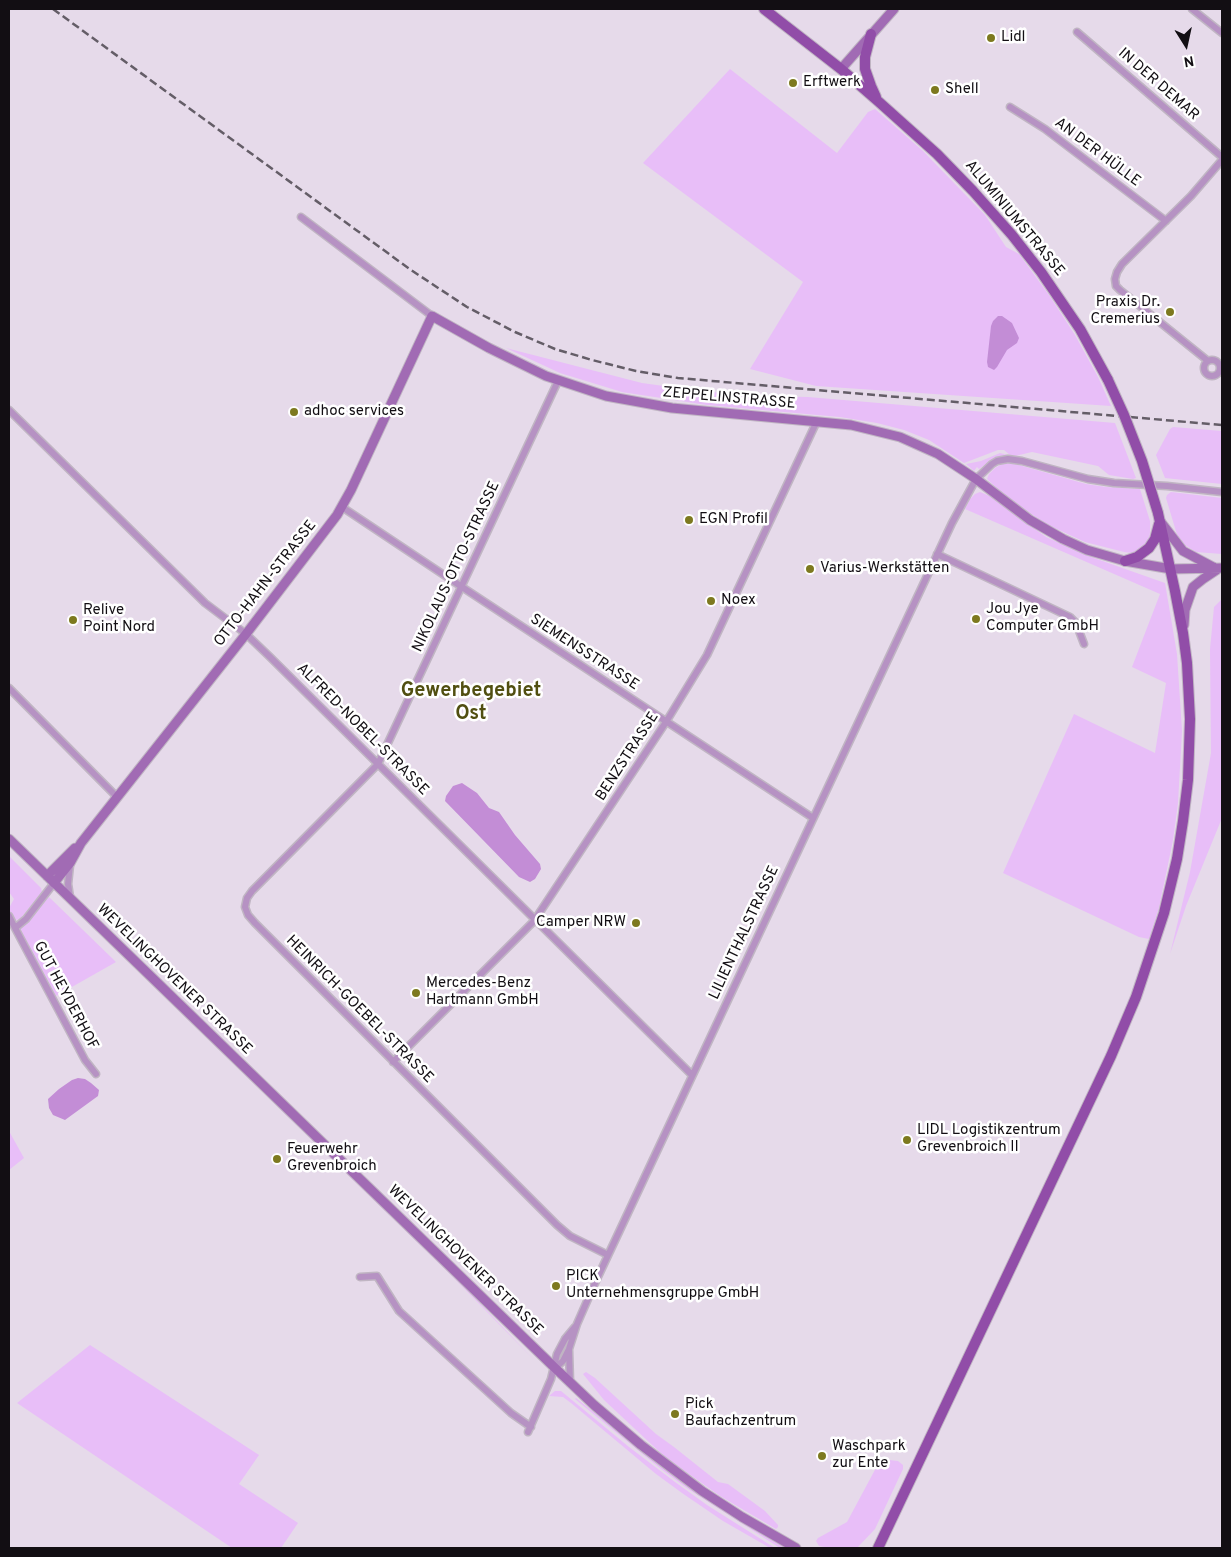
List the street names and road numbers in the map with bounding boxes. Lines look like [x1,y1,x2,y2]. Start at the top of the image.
street label: IN DER DEMAR [1114,45,1202,125]
street label: AN DER HÜLLE [1050,115,1144,191]
street label: ALUMINIUMSTRASSE [960,157,1068,281]
street label: ZEPPELINSTRASSE [662,384,796,414]
street label: NIKOLAUS-OTTO-STRASSE [409,479,505,655]
street label: OTTO-HAHN-STRASSE [211,517,321,651]
street label: SIEMENSSTRASSE [526,611,642,695]
street label: ALFRED-NOBEL-STRASSE [292,660,432,800]
street label: BENZSTRASSE [593,709,663,805]
street label: LILIENTHALSTRASSE [706,863,784,1003]
street label: WEVELINGHOVENER STRASSE [93,901,255,1059]
street label: HEINRICH-GOEBEL-STRASSE [281,932,437,1088]
street label: GUT HEYDERHOF [29,939,101,1053]
street label: WEVELINGHOVENER STRASSE [384,1182,546,1340]

